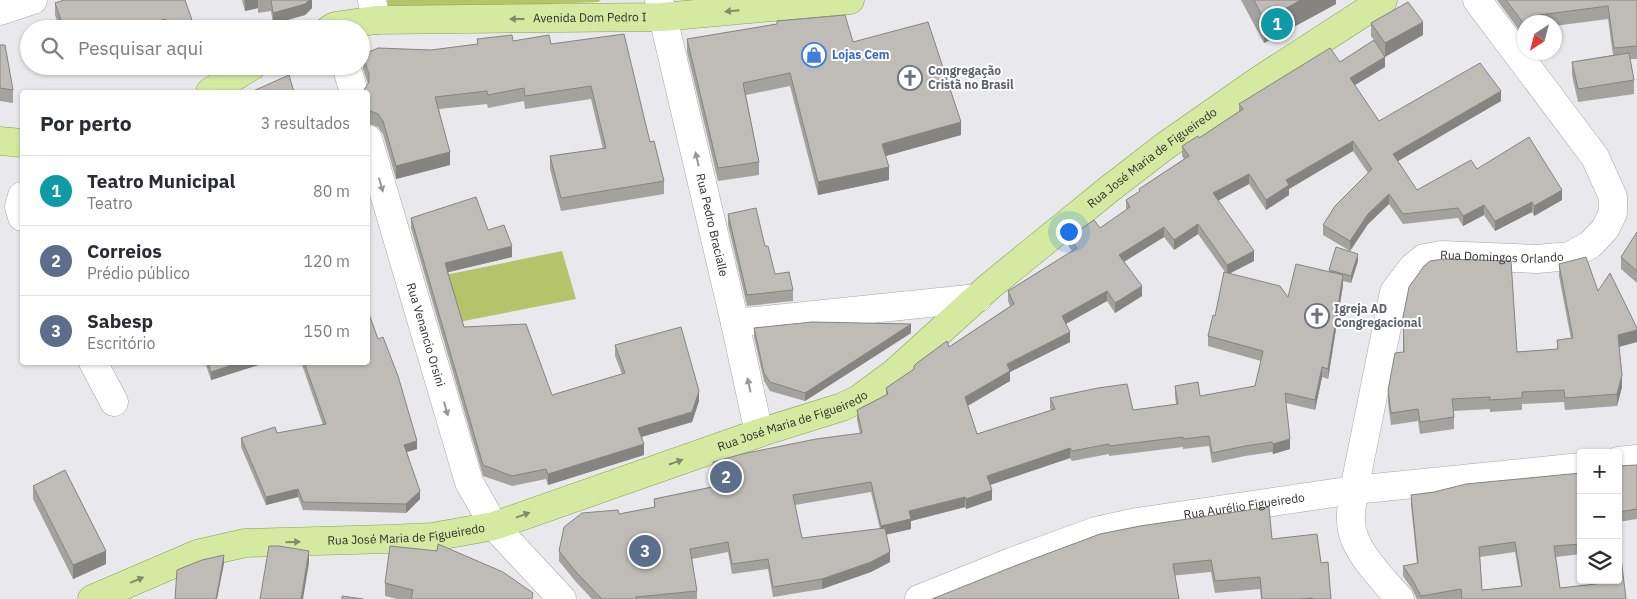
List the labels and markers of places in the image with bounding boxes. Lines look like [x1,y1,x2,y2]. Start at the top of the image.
pin: 1 [1261,5,1293,43]
shop icon: Lojas Cem [801,42,827,68]
place label: Lojas Cem [832,47,889,62]
place label: Congregação Cristã no Brasil [928,63,1014,92]
church icon: Congregação Cristã no Brasil [897,65,923,91]
place label: Igreja AD Congregacional [1334,301,1422,330]
church icon: Igreja AD Congregacional [1304,303,1330,329]
pin: 2 [710,458,742,496]
pin: 3 [629,532,661,570]

